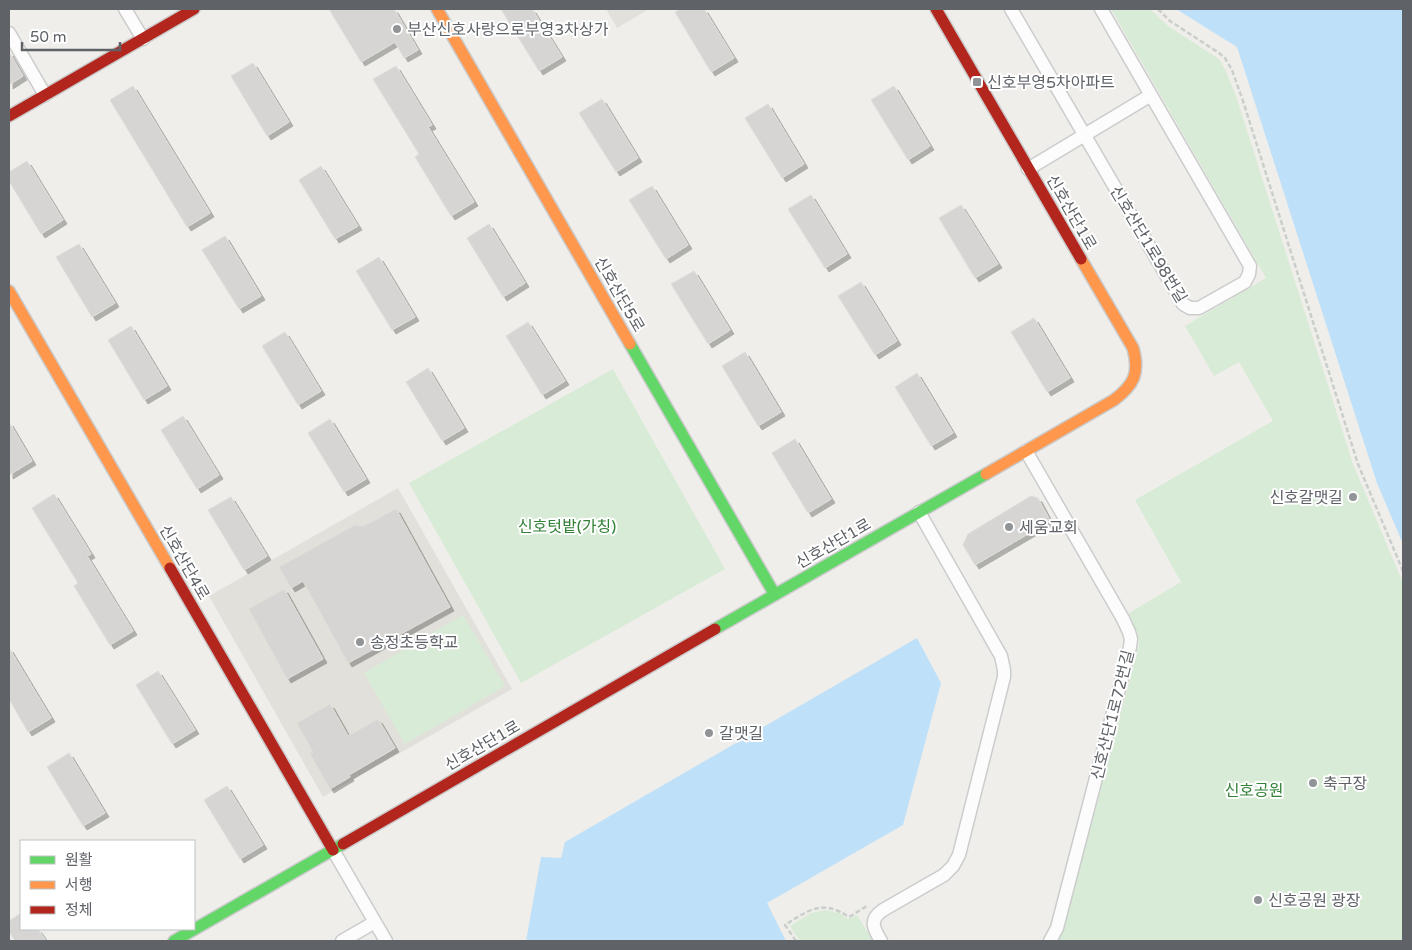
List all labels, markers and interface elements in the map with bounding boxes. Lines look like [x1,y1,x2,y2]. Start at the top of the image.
scale bar [22,20,120,52]
place label: 부산신호사랑으로부영3차상가 [407,20,609,40]
marker: 부산신호사랑으로부영3차상가 [391,23,403,35]
text: 50 m [30,28,67,46]
place label: 신호부영5차아파트 [987,73,1115,93]
marker: 신호부영5차아파트 [971,76,983,88]
street label: 신호산단1로 [1042,171,1101,254]
street label: 신호산단1로98번길 [1105,182,1191,307]
street label: 신호산단5로 [590,253,649,336]
place label: 신호갈맷길 [1269,488,1343,508]
marker: 신호갈맷길 [1347,491,1359,503]
street label: 신호산단1로 [792,514,875,573]
park label: 신호텃밭(가칭) [518,517,616,537]
place label: 세움교회 [1019,518,1078,538]
street label: 신호산단4로 [155,521,214,604]
marker: 세움교회 [1003,521,1015,533]
place label: 송정초등학교 [370,633,458,653]
marker: 송정초등학교 [354,636,366,648]
street label: 신호산단1로72번길 [1087,648,1139,782]
street label: 신호산단1로 [441,716,524,775]
place label: 갈맷길 [719,724,763,744]
marker: 갈맷길 [703,727,715,739]
place label: 축구장 [1323,774,1367,794]
marker: 축구장 [1307,777,1319,789]
park label: 신호공원 [1225,781,1283,801]
legend [20,840,195,930]
text: 원활 [65,851,93,869]
text: 서행 [65,876,93,894]
place label: 신호공원 광장 [1268,891,1361,911]
marker: 신호공원 광장 [1252,894,1264,906]
text: 정체 [65,901,93,919]

